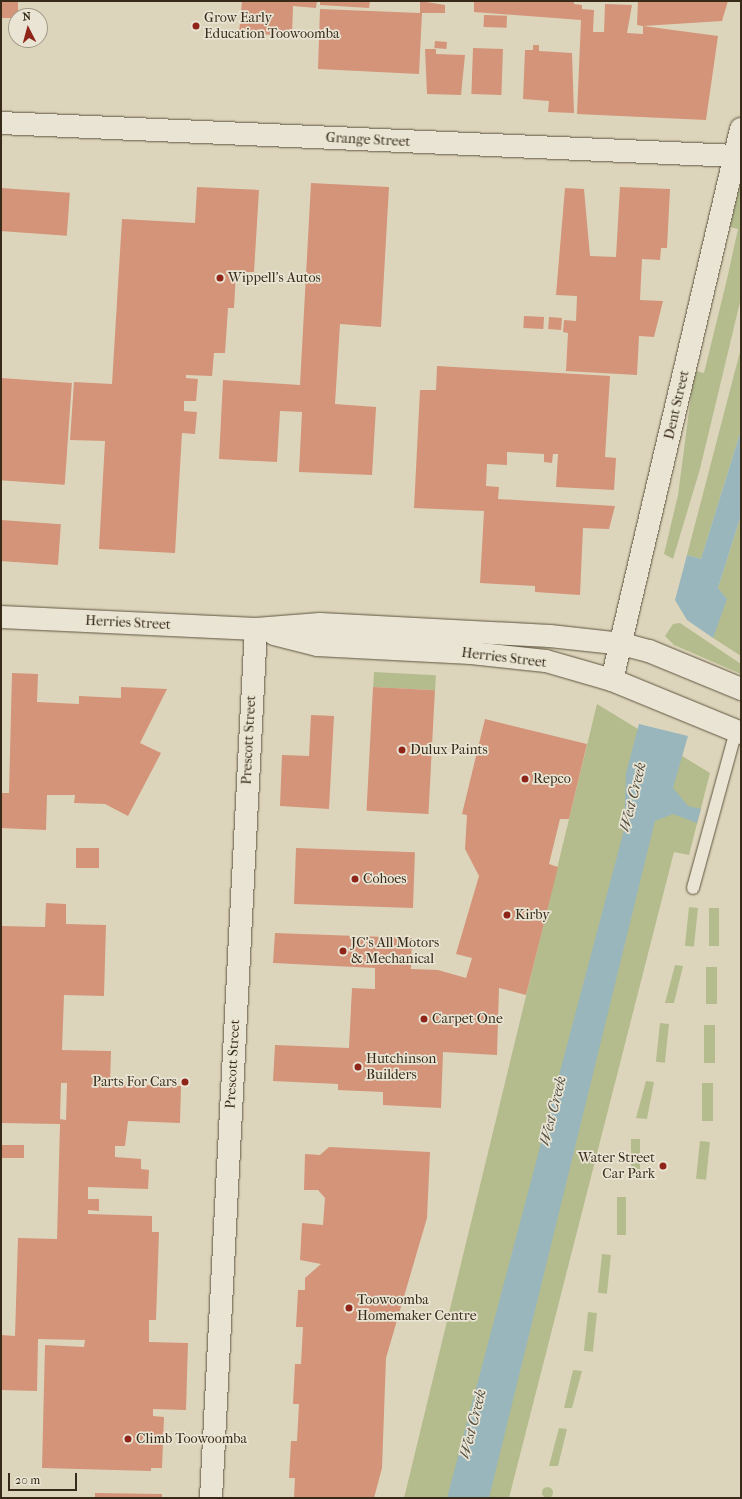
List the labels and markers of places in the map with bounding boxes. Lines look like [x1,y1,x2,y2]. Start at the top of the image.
place label: Grow Early Education Toowoomba [204,10,340,42]
marker: Grow Early Education Toowoomba [191,21,201,31]
place label: Wippell's Autos [228,270,321,286]
marker: Wippell's Autos [215,273,225,283]
place label: Dulux Paints [410,742,488,758]
marker: Dulux Paints [397,745,407,755]
place label: Repco [533,771,571,787]
marker: Repco [520,774,530,784]
place label: Cohoes [363,871,406,887]
marker: Cohoes [350,874,360,884]
place label: Kirby [515,907,550,923]
marker: Kirby [502,910,512,920]
place label: JC's All Motors & Mechanical [351,935,439,968]
marker: JC's All Motors & Mechanical [338,946,348,956]
place label: Carpet One [432,1011,503,1027]
marker: Carpet One [419,1014,429,1024]
place label: Hutchinson Builders [366,1051,436,1084]
marker: Hutchinson Builders [353,1062,363,1072]
place label: Parts For Cars [93,1074,177,1090]
marker: Parts For Cars [180,1077,190,1087]
place label: Water Street Car Park [578,1150,655,1182]
marker: Water Street Car Park [658,1161,668,1171]
place label: Toowoomba Homemaker Centre [357,1292,477,1324]
marker: Toowoomba Homemaker Centre [344,1303,354,1313]
place label: Climb Toowoomba [136,1431,247,1447]
marker: Climb Toowoomba [123,1434,133,1444]

